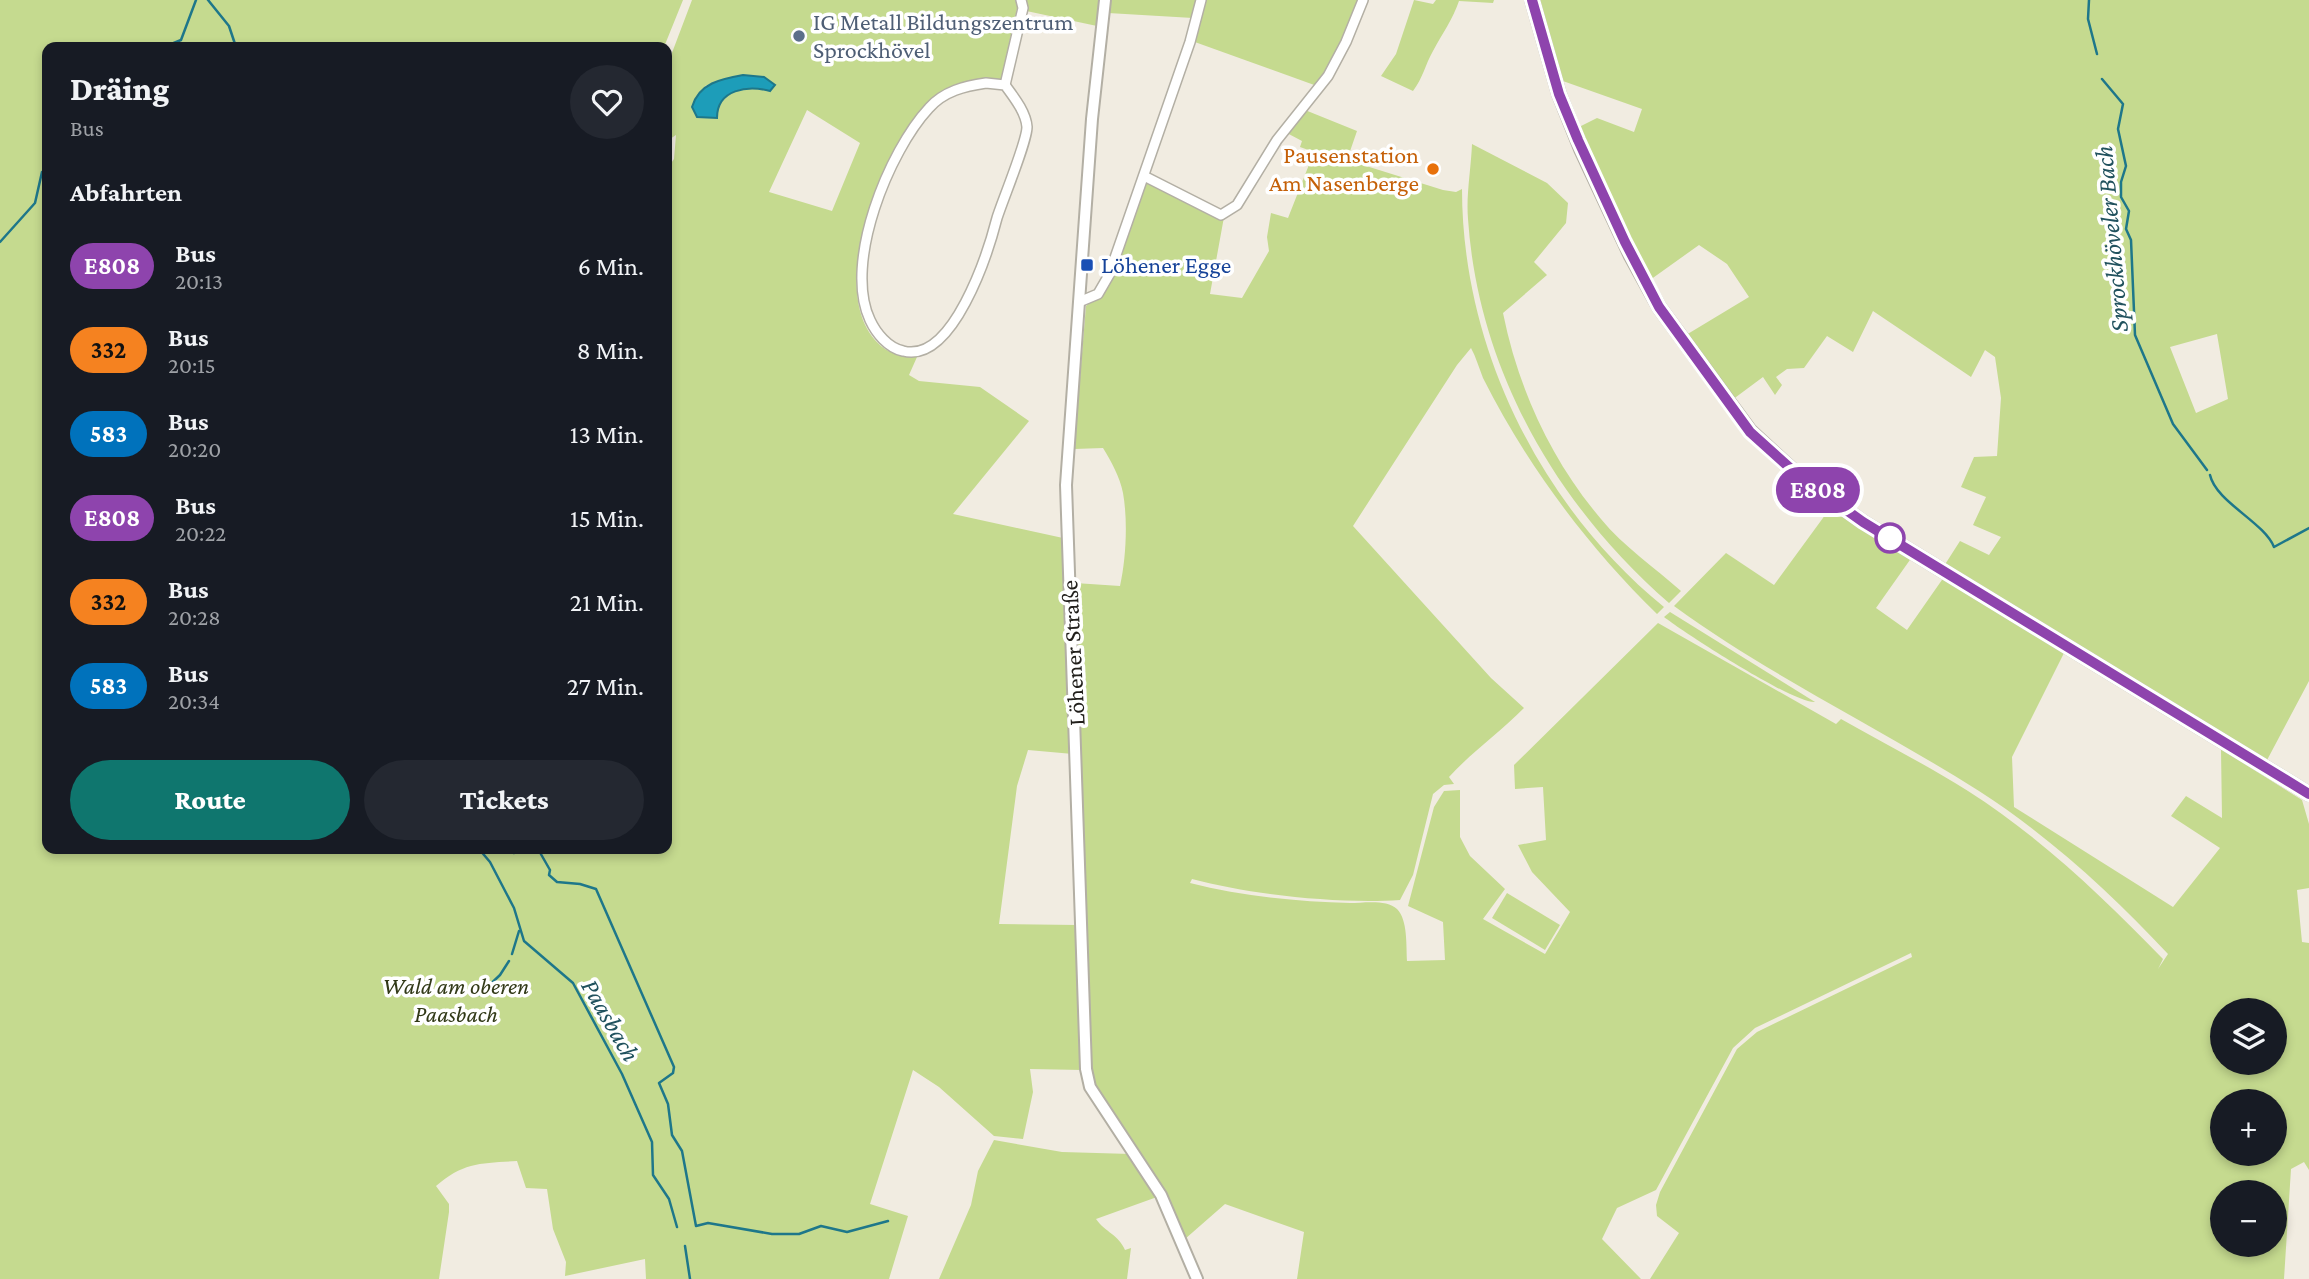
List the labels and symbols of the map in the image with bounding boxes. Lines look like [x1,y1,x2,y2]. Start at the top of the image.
place label: IG Metall Bildungszentrum Sprockhövel [813,8,1073,63]
marker: IG Metall Bildungszentrum Sprockhövel [791,28,807,44]
place label: Pausenstation Am Nasenberge [1269,141,1419,196]
water label: Sprockhöveler Bach [2089,144,2134,333]
marker: Pausenstation Am Nasenberge [1425,161,1441,177]
place label: Löhener Egge [1101,251,1231,278]
marker: Löhener Egge [1079,257,1095,273]
line badge: E808 [1769,467,1867,513]
unlabelled marker [1875,523,1905,553]
street label: Löhener Straße [1055,579,1090,727]
park label: Wald am oberen Paasbach [383,972,529,1027]
water label: Paasbach [575,974,646,1067]

